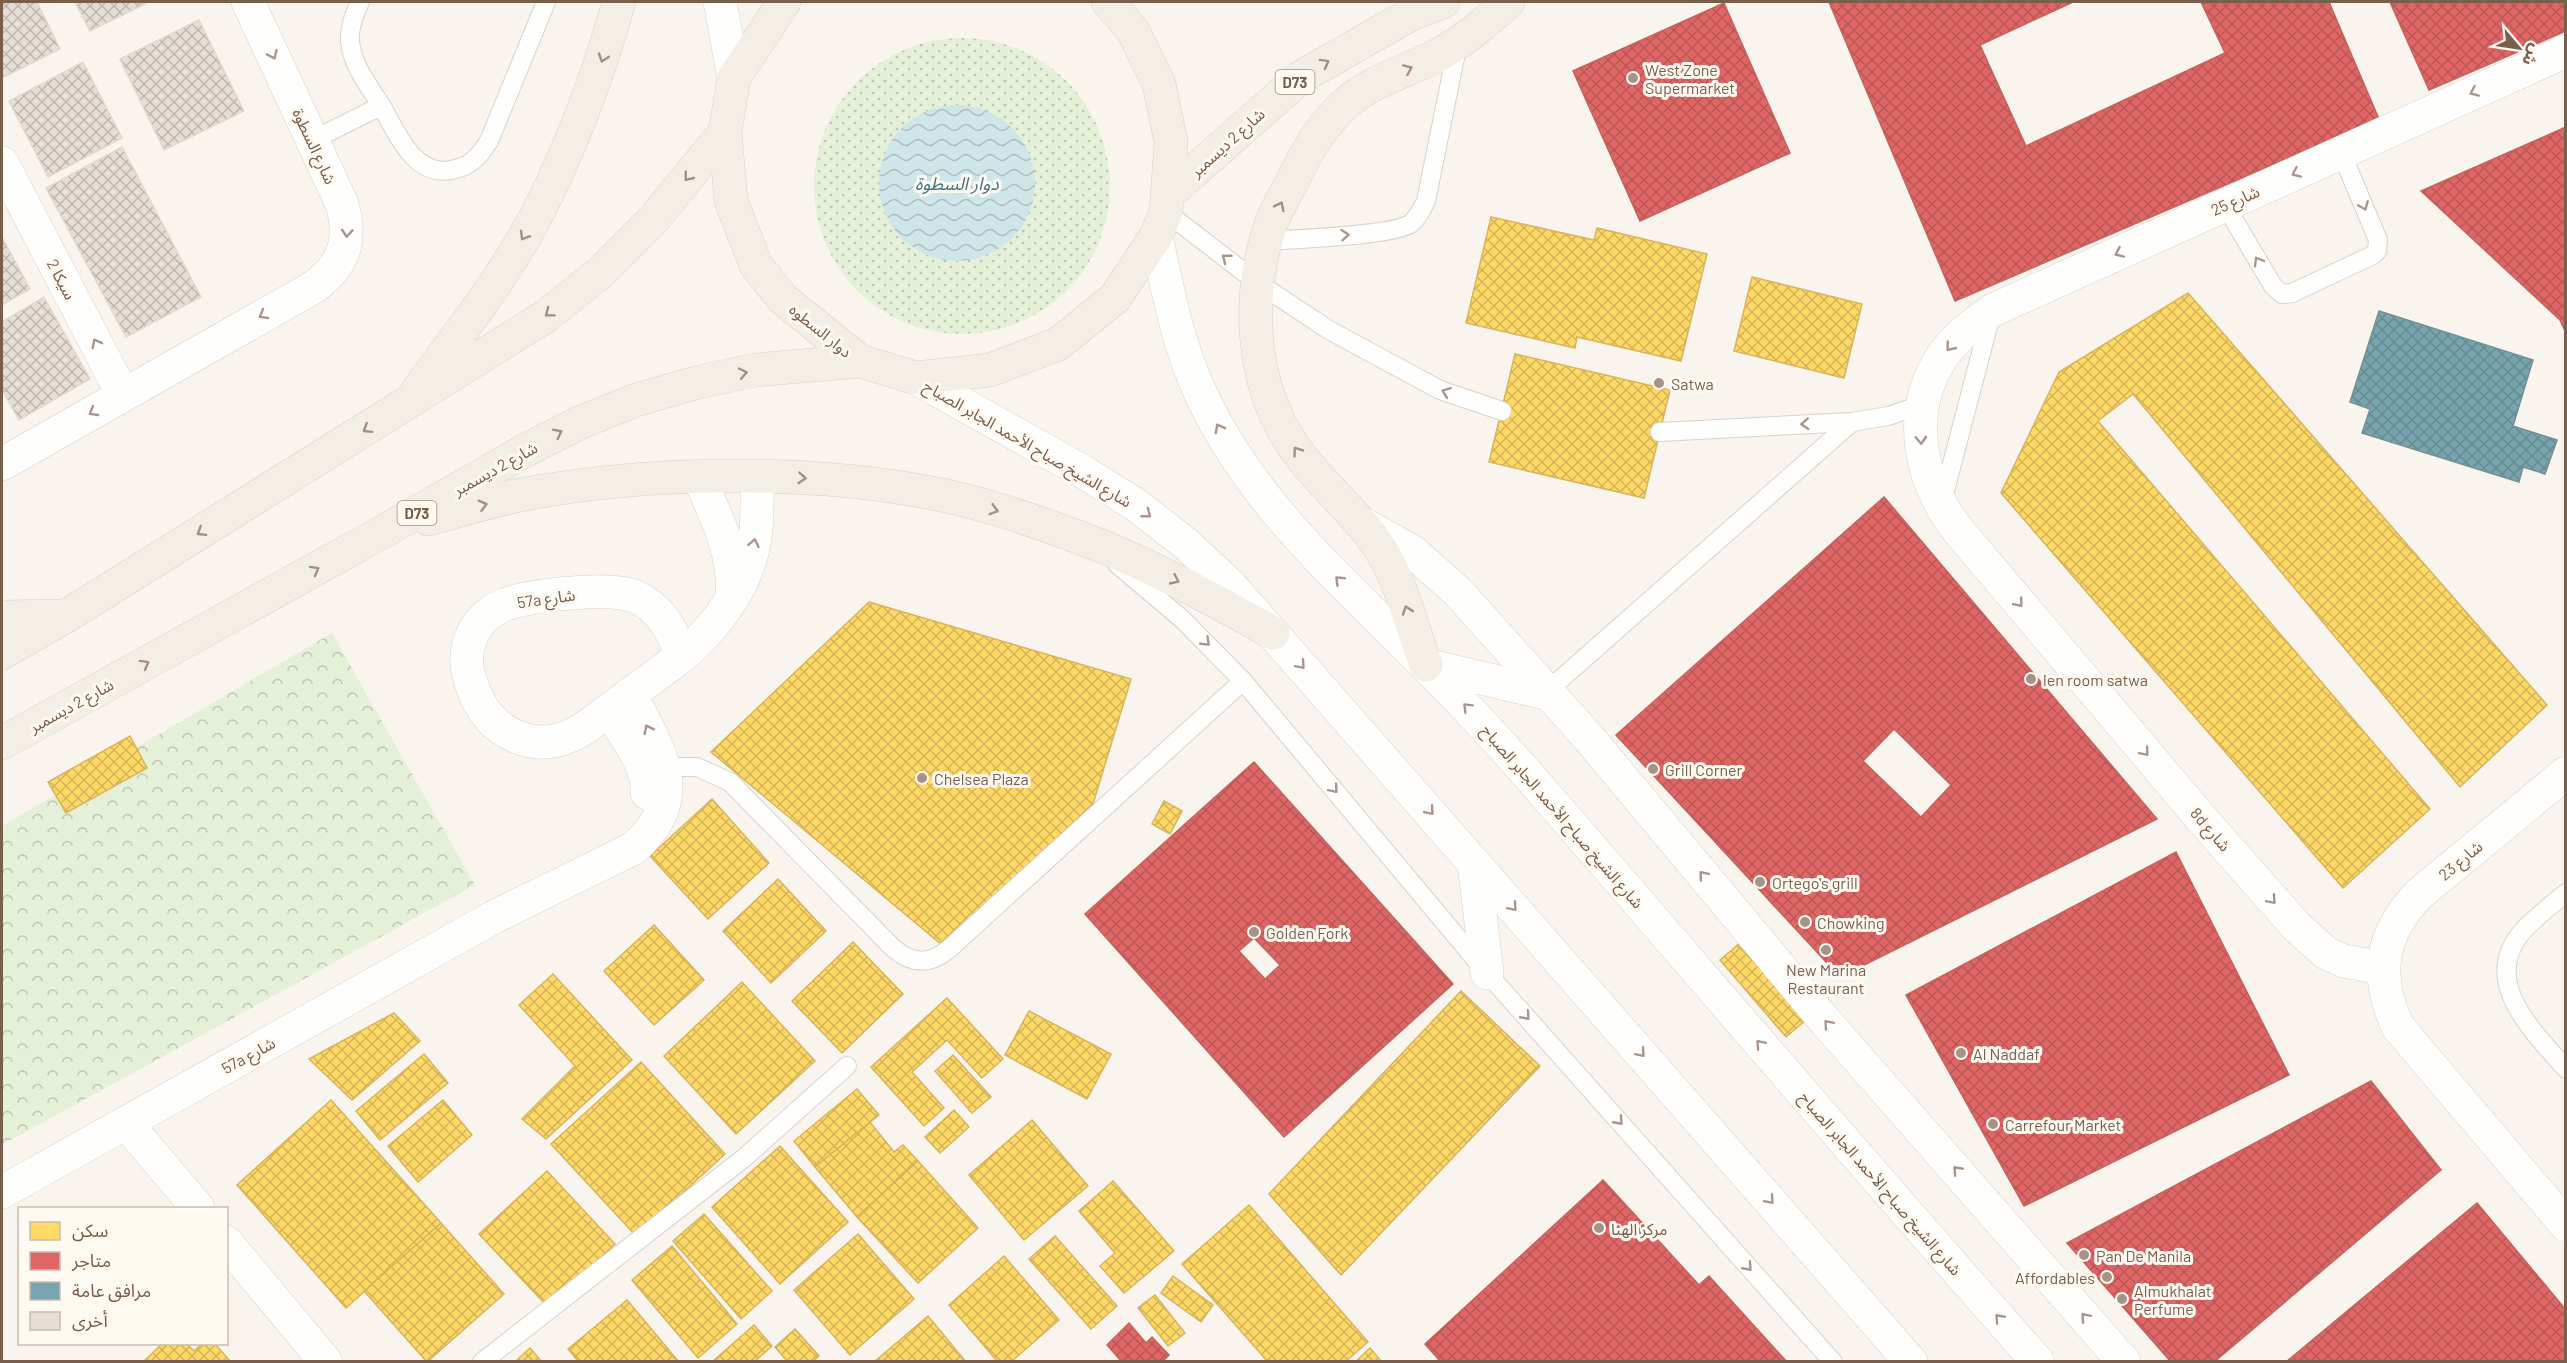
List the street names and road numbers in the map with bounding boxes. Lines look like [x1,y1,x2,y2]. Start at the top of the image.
road number: D73 [1276,70,1314,94]
street label: شارع 2 ديسمبر [1185,104,1271,184]
street label: شارع السطوة [286,105,341,189]
street label: شارع 25 [2208,181,2264,223]
street label: سيكا 2 [43,256,80,303]
street label: دوار السطوه [785,299,856,362]
street label: شارع الشيخ صباح الأحمد الجابر الصباح [919,375,1135,514]
street label: شارع 2 ديسمبر [449,437,542,503]
road number: D73 [398,501,436,525]
street label: 57a شارع [516,585,577,615]
street label: شارع 2 ديسمبر [25,674,118,740]
street label: شارع الشيخ صباح الأحمد الجابر الصباح [1475,720,1648,914]
street label: 8d شارع [2184,803,2235,857]
street label: شارع 23 [2434,836,2488,887]
street label: 57a شارع [218,1033,280,1081]
street label: شارع الشيخ صباح الأحمد الجابر الصباح [1793,1087,1966,1281]

